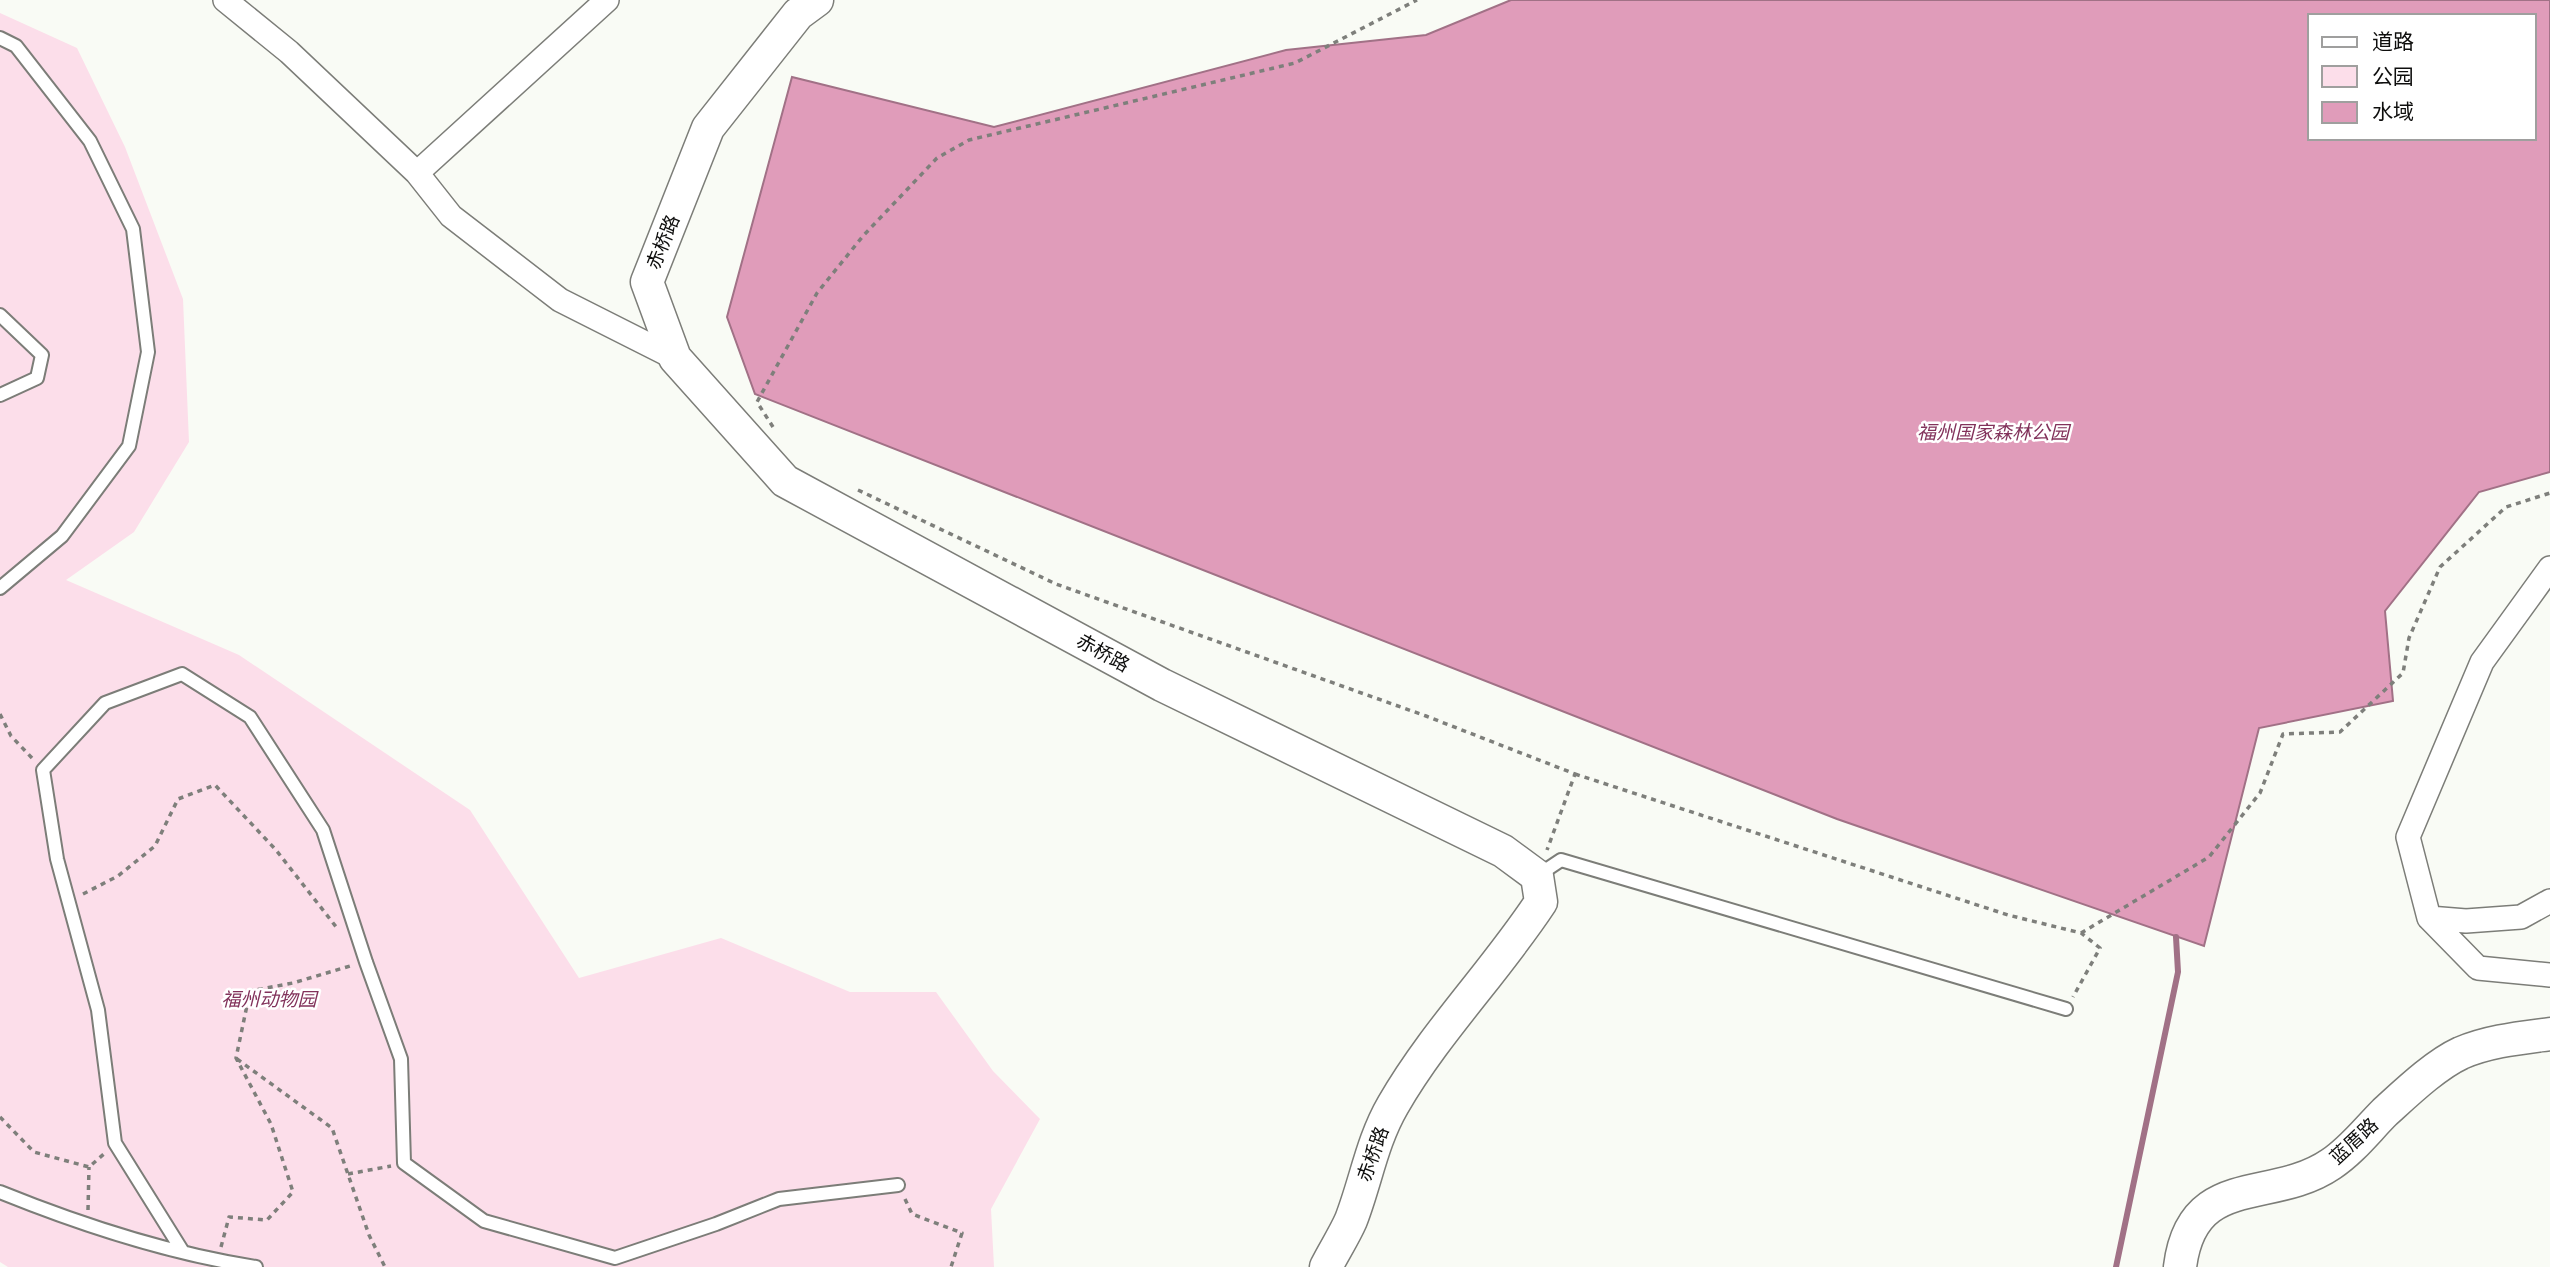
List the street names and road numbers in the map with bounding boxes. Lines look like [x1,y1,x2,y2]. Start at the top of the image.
street label: 赤桥路 [642,211,684,273]
street label: 赤桥路 [1072,629,1134,677]
street label: 蓝厝路 [2325,1113,2383,1169]
street label: 赤桥路 [1352,1123,1394,1185]

